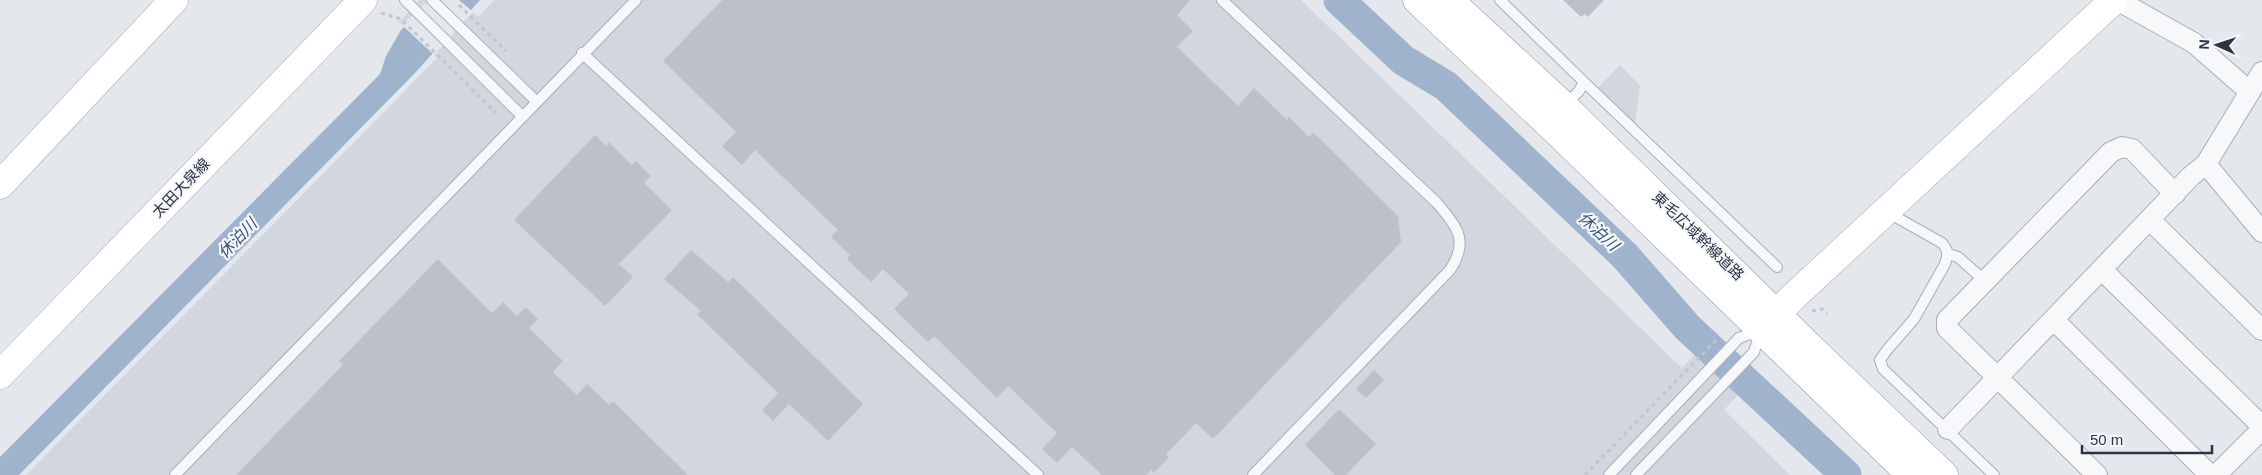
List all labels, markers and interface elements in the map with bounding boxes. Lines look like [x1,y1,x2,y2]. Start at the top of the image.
north arrow [2192,20,2242,70]
text: N [2196,39,2212,50]
street label: 太田大泉線 [148,155,213,221]
street label: 東毛広域幹線道路 [1649,188,1747,283]
water label: 休泊川 [1575,209,1623,255]
water label: 休泊川 [215,214,262,262]
scale bar [2082,422,2212,454]
text: 50 m [2090,431,2123,448]

